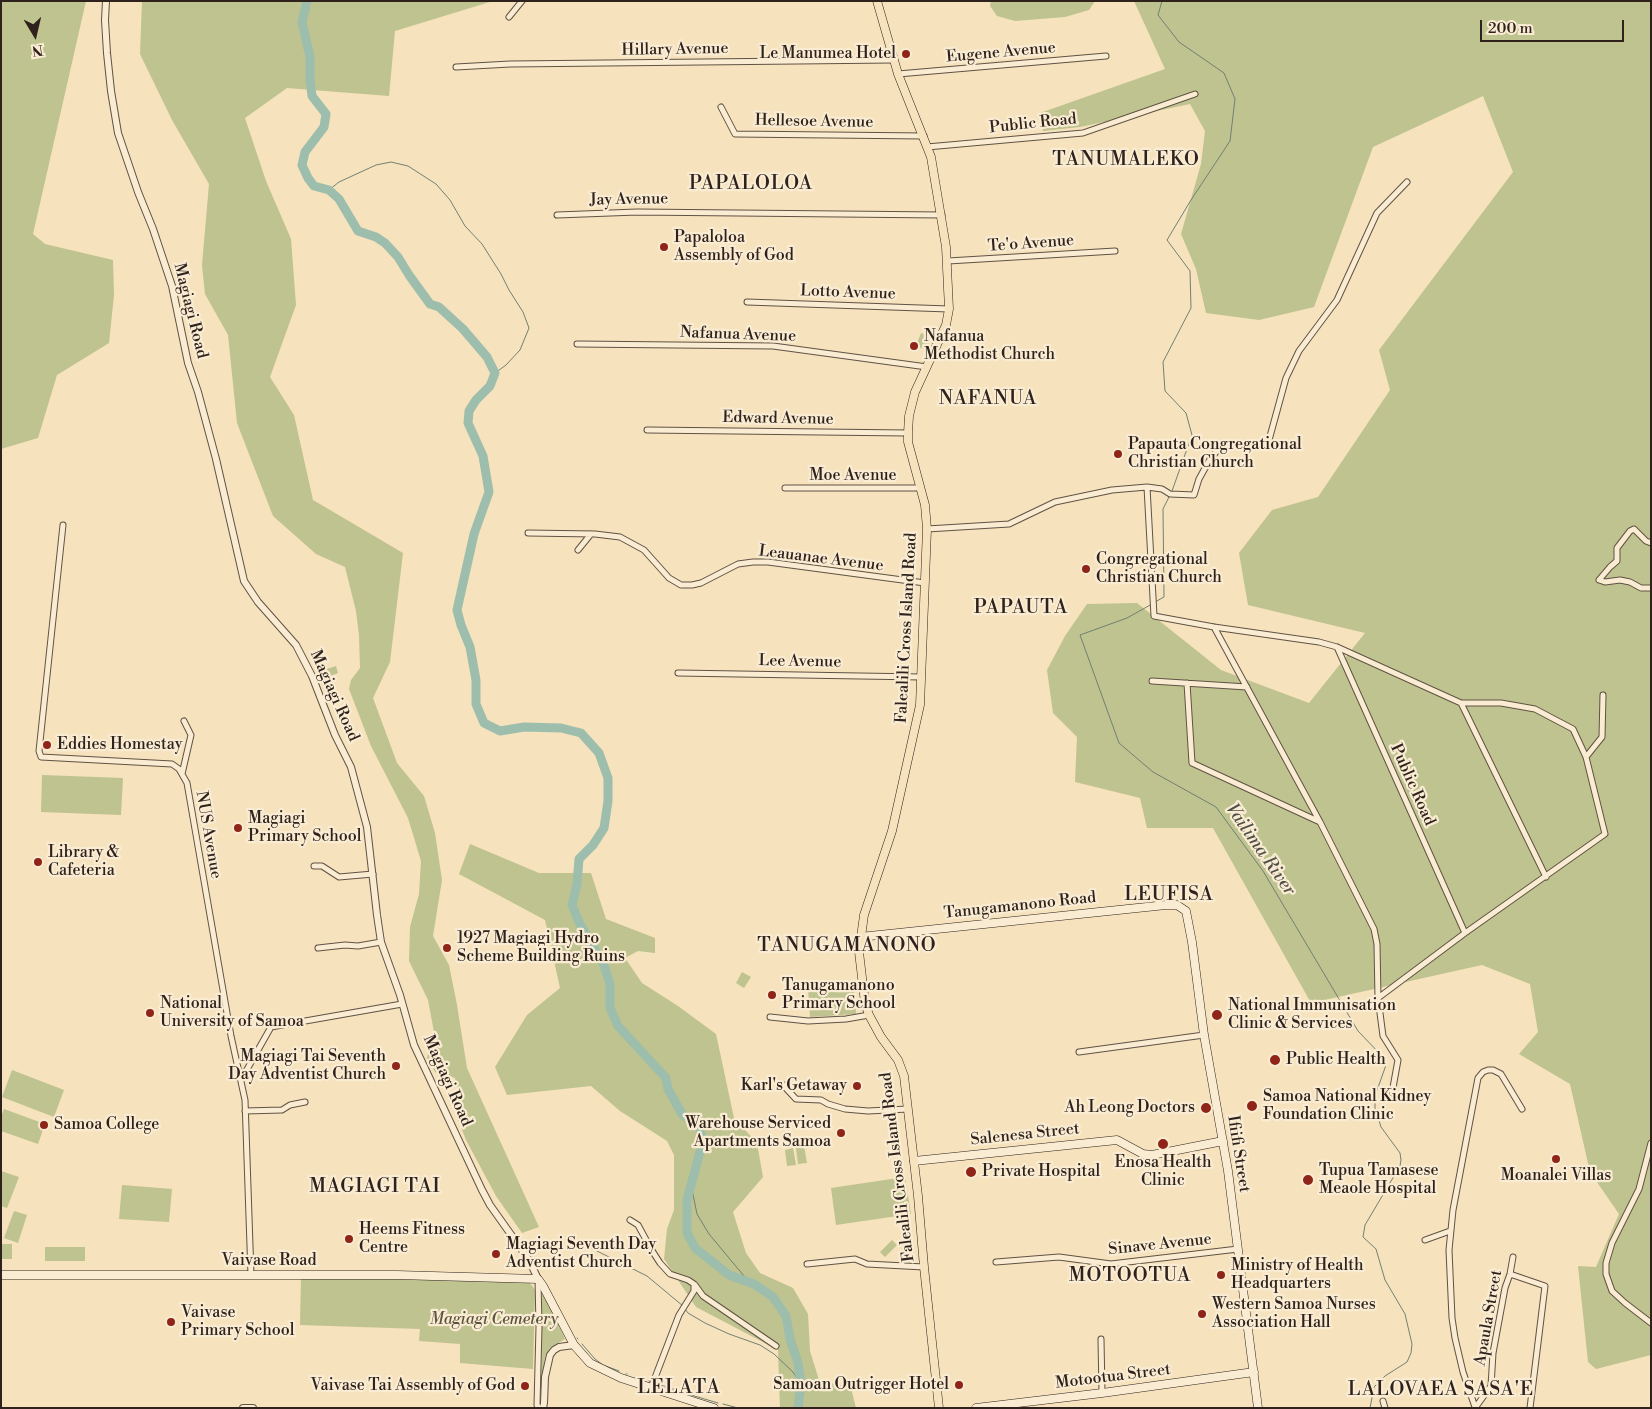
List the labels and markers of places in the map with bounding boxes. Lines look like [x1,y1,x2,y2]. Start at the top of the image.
place label: Le Manumea Hotel [760,44,896,64]
marker: Le Manumea Hotel [900,48,912,60]
place label: Papaloloa Assembly of God [674,228,794,266]
marker: Papaloloa Assembly of God [658,241,670,253]
place label: Nafanua Methodist Church [924,327,1055,365]
marker: Nafanua Methodist Church [908,340,920,352]
place label: Papauta Congregational Christian Church [1128,435,1302,473]
marker: Papauta Congregational Christian Church [1112,448,1124,460]
place label: Congregational Christian Church [1096,550,1222,588]
marker: Congregational Christian Church [1080,563,1092,575]
place label: Eddies Homestay [57,735,183,755]
marker: Eddies Homestay [41,739,53,751]
place label: Magiagi Primary School [248,809,362,847]
marker: Magiagi Primary School [232,822,244,834]
place label: Library & Cafeteria [48,843,119,881]
marker: Library & Cafeteria [32,856,44,868]
place label: 1927 Magiagi Hydro Scheme Building Ruins [457,929,625,967]
marker: 1927 Magiagi Hydro Scheme Building Ruins [441,942,453,954]
place label: Tanugamanono Primary School [782,976,896,1014]
marker: Tanugamanono Primary School [766,989,778,1001]
place label: National University of Samoa [160,994,304,1032]
place label: National Immunisation Clinic & Services [1228,996,1396,1034]
marker: National University of Samoa [144,1007,156,1019]
marker: National Immunisation Clinic & Services [1210,1008,1224,1022]
place label: Magiagi Tai Seventh Day Adventist Church [228,1047,386,1085]
place label: Public Health [1286,1050,1386,1070]
marker: Public Health [1268,1053,1282,1067]
marker: Magiagi Tai Seventh Day Adventist Church [390,1060,402,1072]
place label: Karl's Getaway [741,1076,847,1096]
marker: Karl's Getaway [851,1080,863,1092]
place label: Samoa National Kidney Foundation Clinic [1263,1087,1431,1125]
place label: Ah Leong Doctors [1065,1098,1195,1118]
marker: Samoa National Kidney Foundation Clinic [1245,1099,1259,1113]
marker: Ah Leong Doctors [1199,1101,1213,1115]
place label: Warehouse Serviced Apartments Samoa [685,1114,831,1152]
place label: Samoa College [54,1115,159,1135]
marker: Samoa College [38,1119,50,1131]
marker: Warehouse Serviced Apartments Samoa [835,1127,847,1139]
marker: Enosa Health Clinic [1156,1137,1170,1151]
place label: Enosa Health Clinic [1114,1153,1212,1191]
marker: Moanalei Villas [1550,1153,1562,1165]
place label: Tupua Tamasese Meaole Hospital [1319,1161,1439,1199]
place label: Private Hospital [982,1162,1100,1182]
marker: Private Hospital [964,1165,978,1179]
place label: Moanalei Villas [1501,1166,1611,1186]
marker: Tupua Tamasese Meaole Hospital [1301,1173,1315,1187]
place label: Heems Fitness Centre [359,1220,465,1258]
marker: Heems Fitness Centre [343,1233,355,1245]
place label: Magiagi Seventh Day Adventist Church [506,1235,656,1273]
marker: Magiagi Seventh Day Adventist Church [490,1248,502,1260]
place label: Ministry of Health Headquarters [1231,1256,1364,1294]
marker: Ministry of Health Headquarters [1215,1269,1227,1281]
place label: Western Samoa Nurses Association Hall [1212,1295,1376,1333]
place label: Vaivase Primary School [181,1303,295,1341]
marker: Western Samoa Nurses Association Hall [1196,1308,1208,1320]
marker: Vaivase Primary School [165,1316,177,1328]
place label: Samoan Outrigger Hotel [773,1375,949,1395]
place label: Vaivase Tai Assembly of God [310,1376,515,1396]
marker: Samoan Outrigger Hotel [953,1379,965,1391]
marker: Vaivase Tai Assembly of God [519,1380,531,1392]

